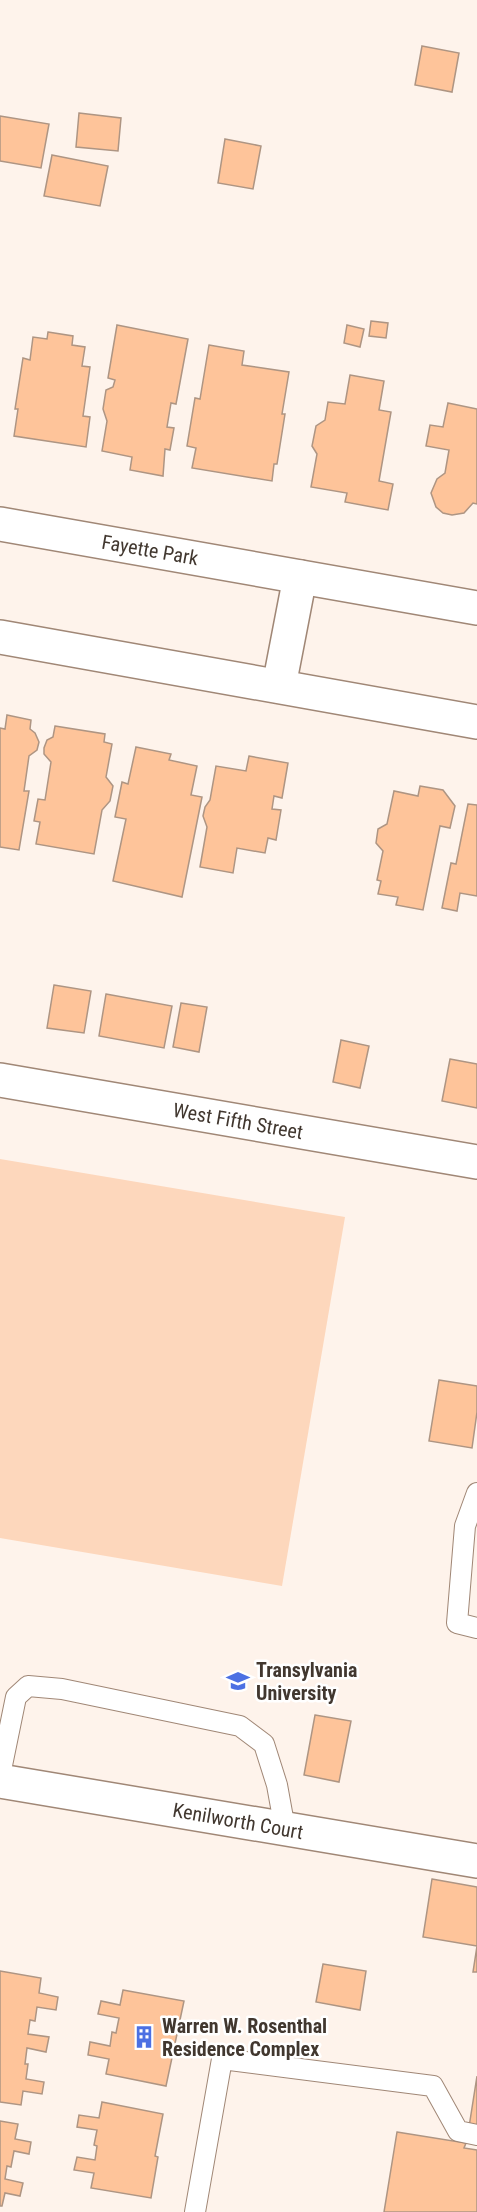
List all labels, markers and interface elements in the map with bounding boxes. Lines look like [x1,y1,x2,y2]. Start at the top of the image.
street label: Fayette Park [100,530,200,570]
street label: West Fifth Street [171,1098,305,1144]
place label: Transylvania University [256,1658,357,1705]
school or university icon: Transylvania University [225,1668,251,1694]
street label: Kenilworth Court [171,1798,305,1844]
place label: Warren W. Rosenthal Residence Complex [162,2014,327,2061]
building icon: Warren W. Rosenthal Residence Complex [131,2024,157,2050]

